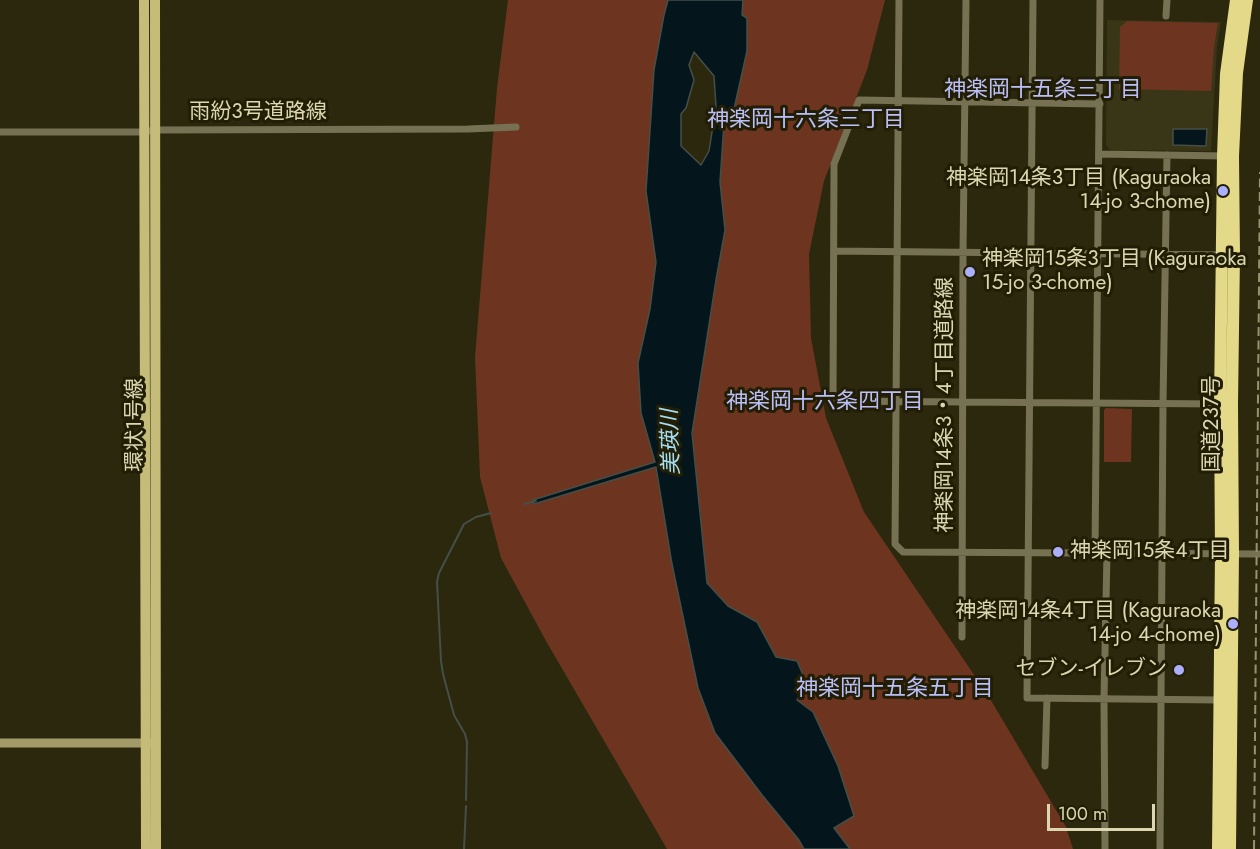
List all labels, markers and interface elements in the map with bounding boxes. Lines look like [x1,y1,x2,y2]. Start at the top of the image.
district label: 神楽岡十五条三丁目 [944,78,1142,104]
street label: 雨紛3号道路線 [189,100,327,126]
district label: 神楽岡十六条三丁目 [707,108,905,134]
place label: 神楽岡14条3丁目 (Kaguraoka 14-jo 3-chome) [946,166,1211,216]
marker: 神楽岡14条3丁目 (Kaguraoka 14-jo 3-chome) [1216,184,1230,198]
place label: 神楽岡15条3丁目 (Kaguraoka 15-jo 3-chome) [982,247,1247,297]
marker: 神楽岡15条3丁目 (Kaguraoka 15-jo 3-chome) [963,265,977,279]
street label: 神楽岡14条3・4丁目道路線 [933,277,959,533]
street label: 国道237号 [1200,375,1226,473]
street label: 環状1号線 [123,378,149,472]
district label: 神楽岡十六条四丁目 [726,390,924,416]
water label: 美瑛川 [658,409,686,475]
place label: 神楽岡15条4丁目 [1070,539,1230,565]
marker: 神楽岡15条4丁目 [1051,545,1065,559]
place label: 神楽岡14条4丁目 (Kaguraoka 14-jo 4-chome) [955,599,1221,649]
marker: 神楽岡14条4丁目 (Kaguraoka 14-jo 4-chome) [1226,617,1240,631]
place label: セブン-イレブン [1016,657,1167,683]
marker: セブン-イレブン [1172,663,1186,677]
district label: 神楽岡十五条五丁目 [796,677,994,703]
scale bar [1050,792,1158,830]
text: 100 m [1058,801,1107,827]

